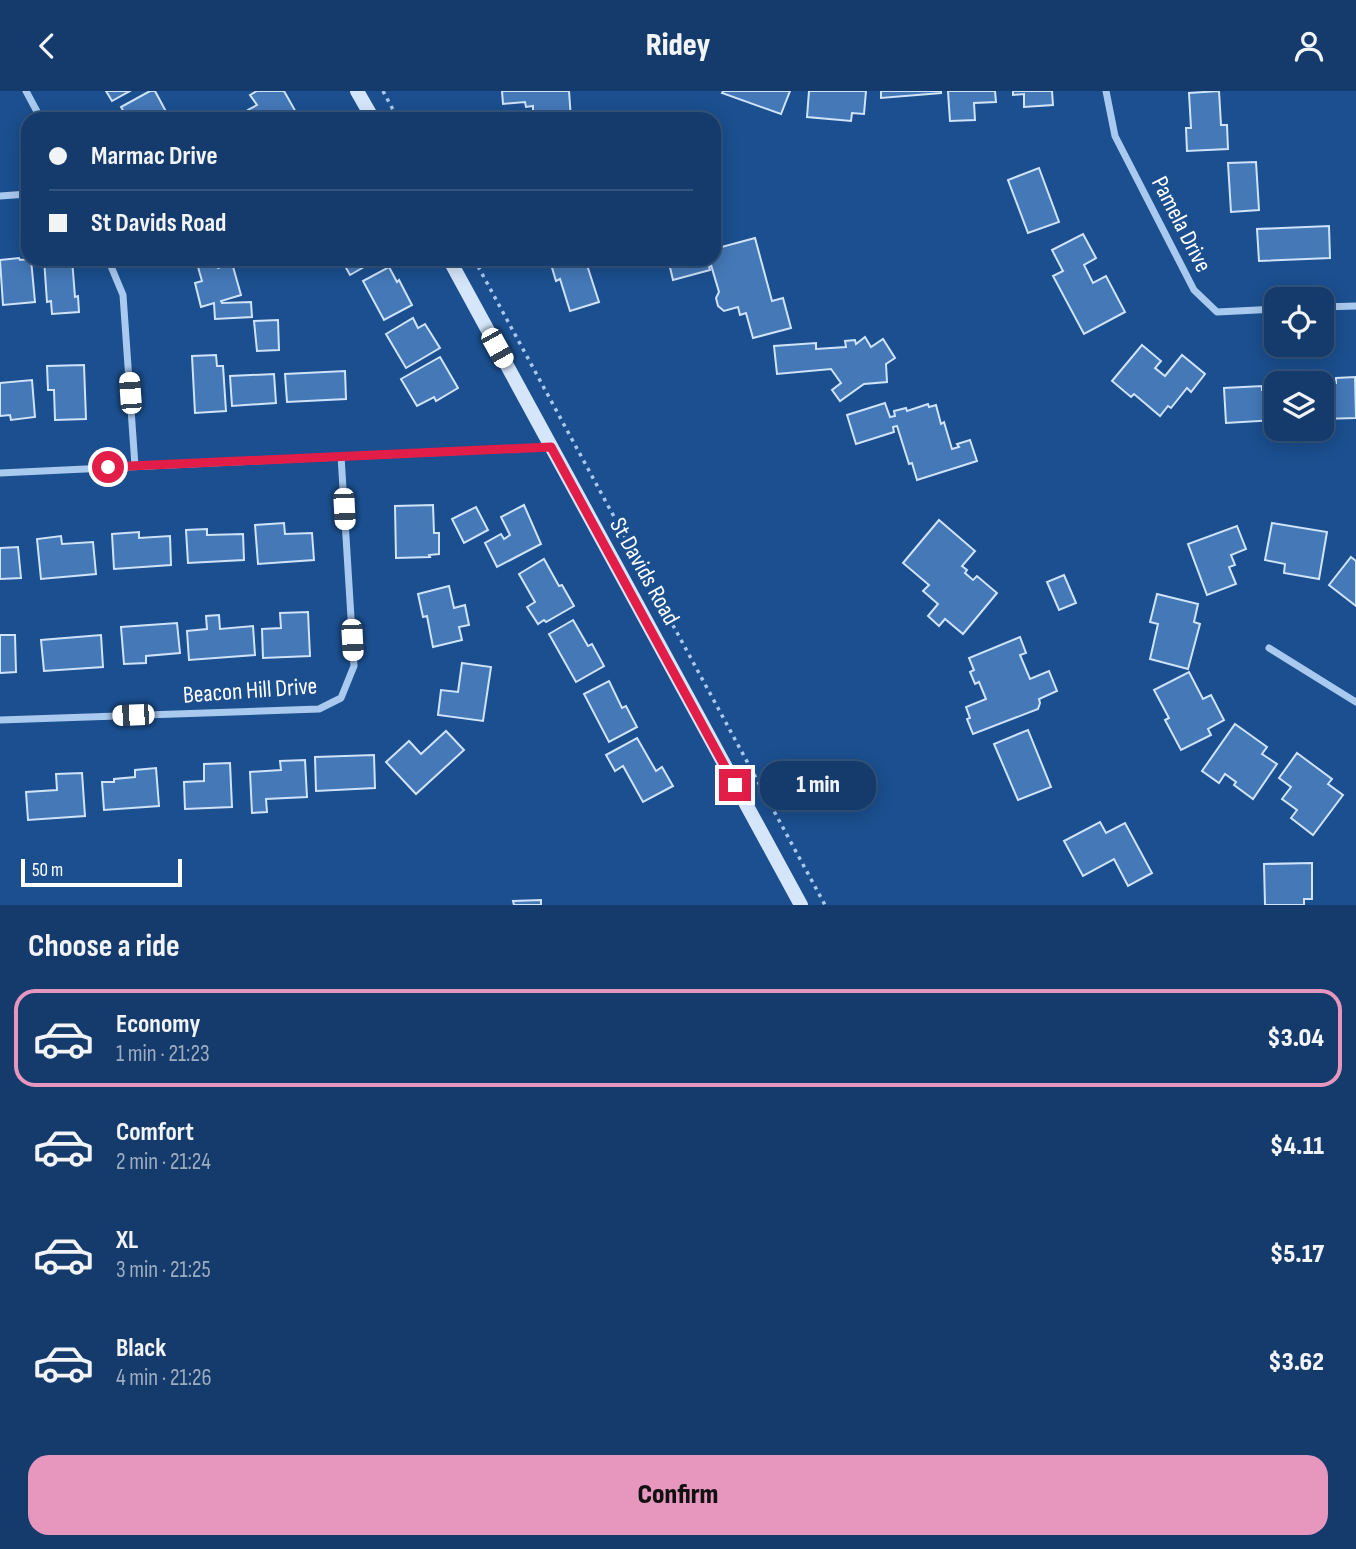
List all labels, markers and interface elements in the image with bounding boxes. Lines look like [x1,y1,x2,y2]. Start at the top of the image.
text: Ridey [646,26,710,65]
icon: back [28,27,66,65]
icon: person [1290,27,1328,65]
text: Marmac Drive [91,141,218,172]
street label: Pamela Drive [1145,172,1218,277]
text: St Davids Road [91,208,226,239]
map controls [1264,287,1334,441]
button: locate [1264,287,1334,357]
car [478,325,517,371]
car [119,371,142,415]
button: layers [1264,371,1334,441]
route start [92,451,124,483]
car [333,487,356,531]
street label: St Davids Road [603,512,686,630]
car [341,618,364,662]
street label: Beacon Hill Drive [182,671,318,710]
car [112,704,155,726]
callout: 1 min [760,761,875,809]
route end [719,769,751,801]
text: 1 min [796,771,840,799]
scale bar [21,856,182,888]
text: 50 m [32,859,63,882]
text: Choose a ride [28,927,180,966]
icon: car [32,1007,95,1070]
text: Economy [116,1009,200,1040]
text: $3.04 [1267,1023,1324,1054]
text: 1 min · 21:23 [116,1040,210,1068]
icon: car [32,1115,95,1178]
text: Comfort [116,1117,194,1148]
text: $4.11 [1270,1131,1324,1162]
text: 2 min · 21:24 [116,1148,211,1176]
icon: car [32,1223,95,1286]
text: XL [116,1225,138,1256]
text: $5.17 [1270,1239,1324,1270]
text: 3 min · 21:25 [116,1256,211,1284]
icon: car [32,1331,95,1394]
text: Black [116,1333,166,1364]
text: $3.62 [1268,1347,1324,1378]
text: 4 min · 21:26 [116,1364,212,1392]
button: Confirm [28,1455,1328,1535]

